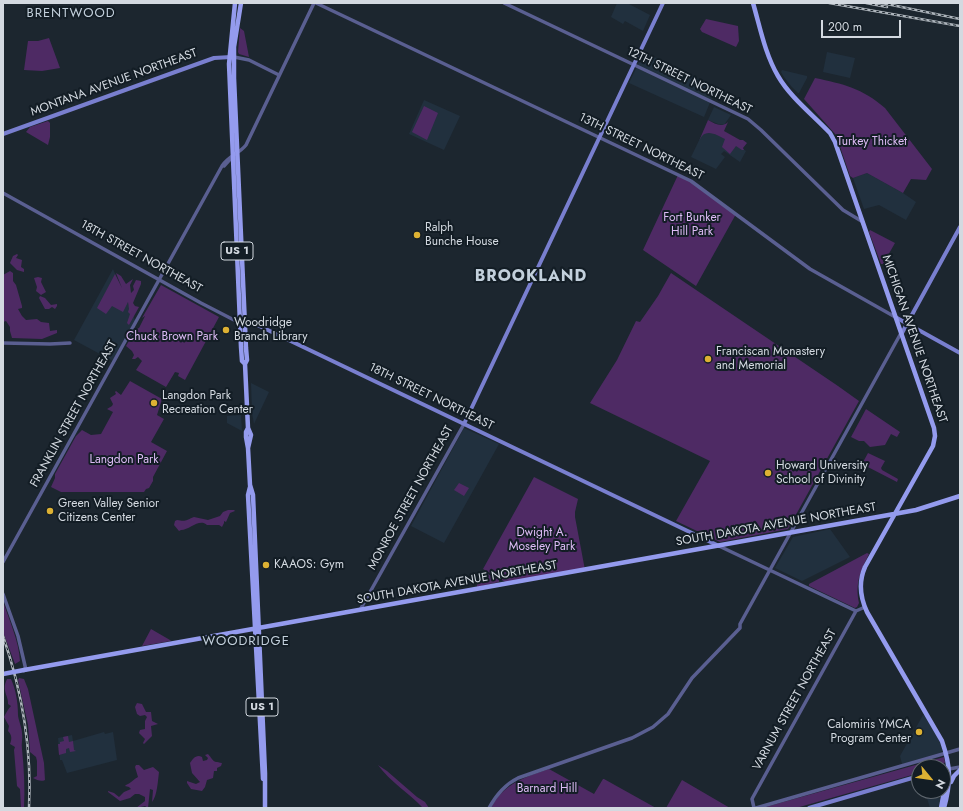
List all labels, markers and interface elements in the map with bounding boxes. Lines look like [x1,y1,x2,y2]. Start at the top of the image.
district label: BRENTWOOD [26,6,116,22]
scale bar [823,12,903,38]
text: 200 m [828,18,862,36]
street label: 12TH STREET NORTHEAST [624,44,754,118]
street label: MONTANA AVENUE NORTHEAST [29,46,199,120]
street label: 13TH STREET NORTHEAST [576,111,706,183]
park label: Turkey Thicket [837,135,907,149]
park label: Fort Bunker Hill Park [663,211,721,239]
street label: 18TH STREET NORTHEAST [78,218,204,296]
place label: Ralph Bunche House [425,221,499,249]
marker: Ralph Bunche House [412,230,422,240]
road number: US 1 [221,242,253,260]
street label: MICHIGAN AVENUE NORTHEAST [878,253,950,425]
district label: BROOKLAND [475,267,587,287]
place label: Woodridge Branch Library [234,316,308,344]
marker: Woodridge Branch Library [221,325,231,335]
park label: Chuck Brown Park [126,330,218,344]
street label: FRANKLIN STREET NORTHEAST [28,338,120,490]
place label: Franciscan Monastery and Memorial [716,345,825,373]
marker: Franciscan Monastery and Memorial [703,354,713,364]
street label: 18TH STREET NORTHEAST [366,361,496,433]
place label: Langdon Park Recreation Center [162,389,253,417]
marker: Langdon Park Recreation Center [149,398,159,408]
street label: MONROE STREET NORTHEAST [365,423,457,573]
park label: Langdon Park [90,453,158,467]
place label: Howard University School of Divinity [776,459,868,487]
marker: Howard University School of Divinity [763,468,773,478]
place label: Green Valley Senior Citizens Center [58,497,159,525]
street label: SOUTH DAKOTA AVENUE NORTHEAST [675,500,877,550]
marker: Green Valley Senior Citizens Center [45,506,55,516]
park label: Dwight A. Moseley Park [509,526,575,554]
place label: KAAOS: Gym [274,558,344,572]
street label: SOUTH DAKOTA AVENUE NORTHEAST [356,558,558,608]
marker: KAAOS: Gym [261,560,271,570]
street label: VARNUM STREET NORTHEAST [750,627,840,773]
district label: WOODRIDGE [202,634,290,650]
road number: US 1 [246,698,278,716]
place label: Calomiris YMCA Program Center [827,718,911,746]
marker: Calomiris YMCA Program Center [914,727,924,737]
north arrow [911,759,951,799]
text: N [932,777,950,792]
park label: Barnard Hill [517,782,577,796]

